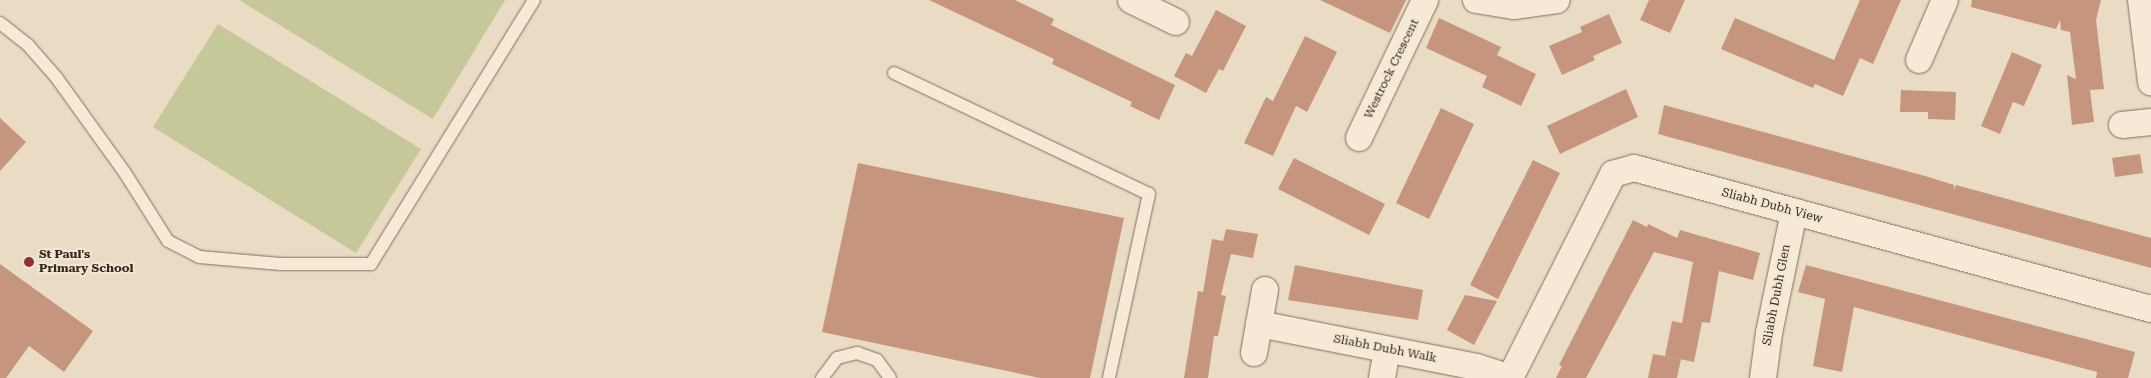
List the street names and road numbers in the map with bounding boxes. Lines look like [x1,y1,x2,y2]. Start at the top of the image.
street label: Westrock Crescent [1362,17,1422,121]
street label: Sliabh Dubh View [1720,186,1824,226]
street label: Sliabh Dubh Glen [1760,243,1794,347]
street label: Sliabh Dubh Walk [1332,332,1438,366]

